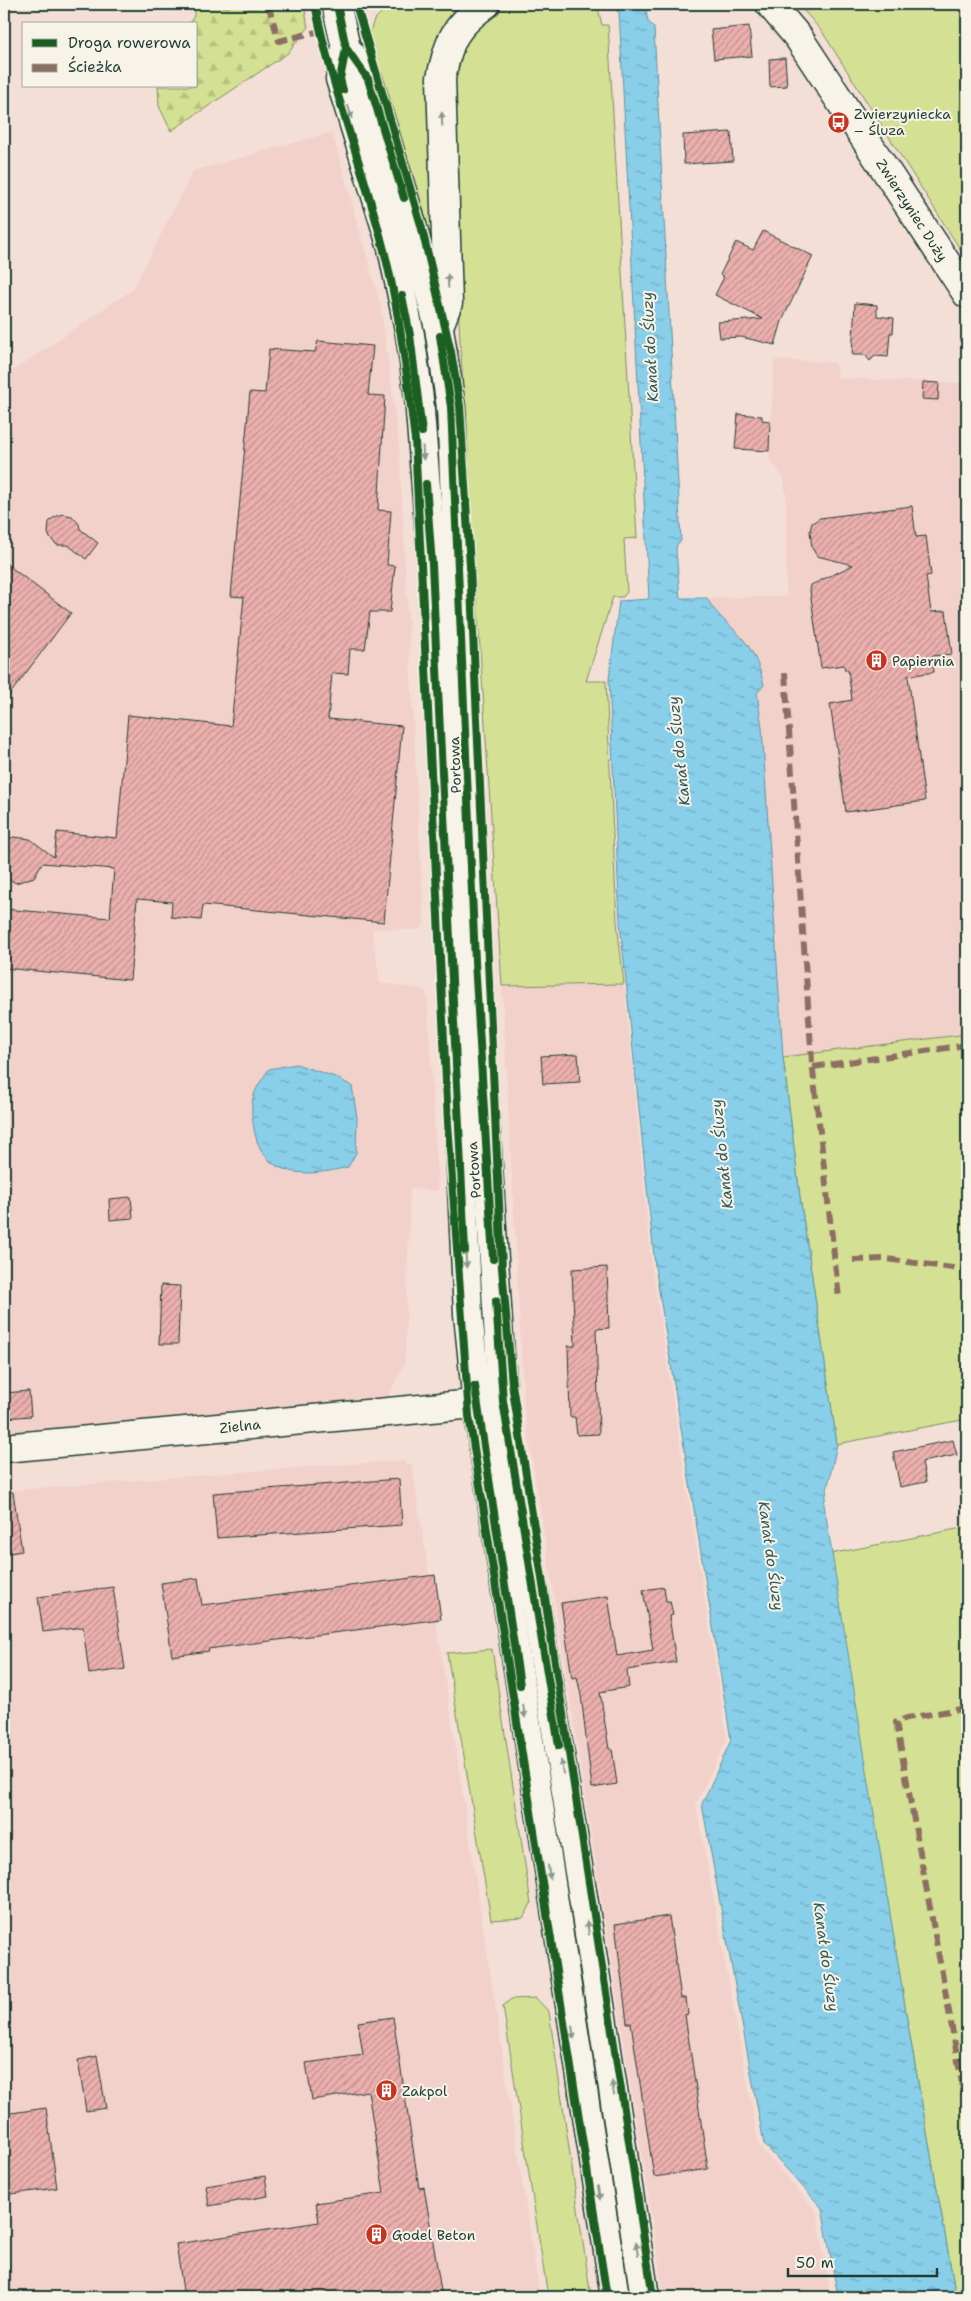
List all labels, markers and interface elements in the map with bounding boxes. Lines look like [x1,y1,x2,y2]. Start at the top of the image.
legend [22,22,198,88]
text: Droga rowerowa [68,33,191,53]
text: Ścieżka [68,56,122,77]
one-way arrow [347,104,355,119]
place label: Zwierzyniecka – Śluza [854,105,951,139]
one-way arrow [438,110,446,126]
bus stop icon: Zwierzyniecka – Śluza [826,110,850,134]
street label: Zwierzyniec Duży [872,155,952,265]
one-way arrow [443,273,451,289]
water label: Kanał do Śluzy [636,291,663,403]
one-way arrow [420,445,428,461]
building icon: Papiernia [864,649,888,673]
place label: Papiernia [892,652,955,670]
water label: Kanał do Śluzy [662,695,695,807]
street label: Portowa [445,736,465,794]
water label: Kanał do Śluzy [705,1098,738,1210]
street label: Portowa [463,1141,485,1199]
one-way arrow [462,1254,470,1270]
street label: Zielna [218,1415,262,1437]
water label: Kanał do Śluzy [753,1500,790,1612]
one-way arrow [520,1704,528,1720]
one-way arrow [558,1759,566,1775]
one-way arrow [545,1864,553,1880]
water label: Kanał do Śluzy [808,1901,845,2013]
one-way arrow [584,1919,592,1935]
one-way arrow [570,2025,578,2041]
building icon: Zakpol [374,2079,398,2103]
one-way arrow [609,2080,617,2096]
place label: Zakpol [402,2082,448,2100]
one-way arrow [595,2185,603,2201]
building icon: Godel Beton [364,2223,388,2247]
place label: Godel Beton [392,2226,476,2244]
one-way arrow [633,2241,641,2257]
scale bar [788,2246,937,2278]
text: 50 m [796,2253,834,2273]

